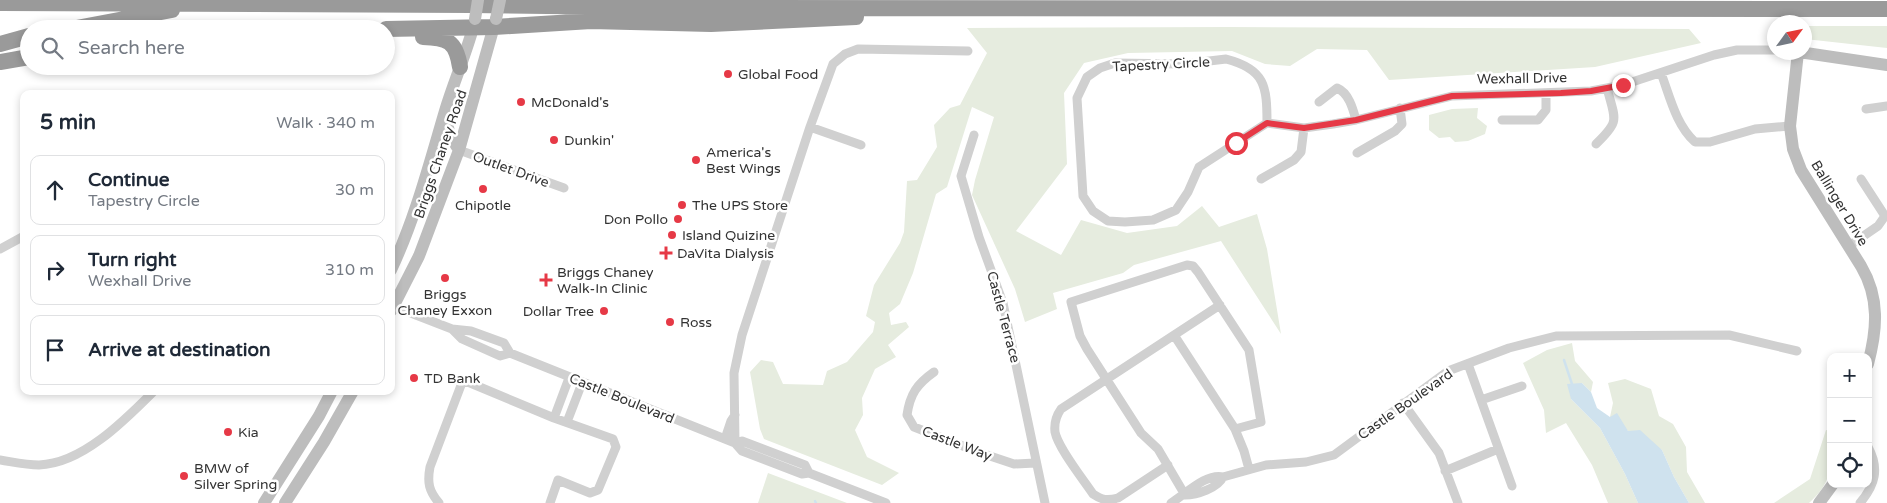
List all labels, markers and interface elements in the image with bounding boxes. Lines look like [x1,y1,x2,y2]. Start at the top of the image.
north arrow [1767,15,1812,60]
search box [20,20,395,75]
icon: search [38,34,66,62]
text: Search here [78,37,185,59]
street label: Tapestry Circle [1112,53,1210,76]
place label: Global Food [738,66,818,83]
marker: Global Food [722,68,734,80]
street label: Wexhall Drive [1477,69,1567,88]
route end [1612,74,1635,97]
street label: Briggs Chaney Road [410,87,471,221]
place label: McDonald's [531,94,609,111]
marker: McDonald's [515,96,527,108]
text: 5 min [40,110,96,135]
text: Walk · 340 m [276,113,375,133]
place label: Dunkin' [564,132,614,149]
route start [1225,132,1248,155]
marker: Dunkin' [548,134,560,146]
place label: America's Best Wings [706,144,781,177]
street label: Outlet Drive [470,148,551,191]
marker: America's Best Wings [690,154,702,166]
street label: Ballinger Drive [1807,157,1872,249]
text: Continue [88,169,170,191]
icon: ahead [41,176,69,204]
text: 30 m [335,180,374,200]
marker: Chipotle [477,183,489,195]
text: Tapestry Circle [88,191,200,211]
place label: Chipotle [455,197,511,214]
place label: The UPS Store [692,197,788,214]
marker: The UPS Store [676,199,688,211]
place label: Don Pollo [604,211,668,228]
marker: Don Pollo [672,213,684,225]
place label: Island Quizine [682,227,775,244]
marker: Island Quizine [666,229,678,241]
place label: DaVita Dialysis [677,245,774,262]
marker: DaVita Dialysis [659,246,673,260]
text: Turn right [88,249,176,271]
icon: right [41,256,69,284]
text: 310 m [325,260,374,280]
place label: Briggs Chaney Walk-In Clinic [557,264,654,297]
street label: Castle Terrace [983,269,1024,365]
text: Wexhall Drive [88,271,191,291]
marker: Briggs Chaney Exxon [439,272,451,284]
marker: Briggs Chaney Walk-In Clinic [539,273,553,287]
place label: Briggs Chaney Exxon [398,286,492,319]
place label: Dollar Tree [523,303,594,320]
marker: Dollar Tree [598,305,610,317]
place label: Ross [680,314,712,331]
marker: Ross [664,316,676,328]
icon: arrive [41,336,69,364]
text: Arrive at destination [88,339,271,361]
map controls [1827,353,1872,488]
button: + [1827,353,1872,398]
street label: Castle Boulevard [1355,365,1456,443]
place label: TD Bank [424,370,481,387]
street label: Castle Boulevard [567,370,677,427]
marker: TD Bank [408,372,420,384]
button: − [1827,398,1872,443]
street label: Castle Way [919,422,995,465]
place label: Kia [238,424,259,441]
marker: Kia [222,426,234,438]
button: locate [1827,443,1872,488]
place label: BMW of Silver Spring [194,460,277,493]
marker: BMW of Silver Spring [178,470,190,482]

